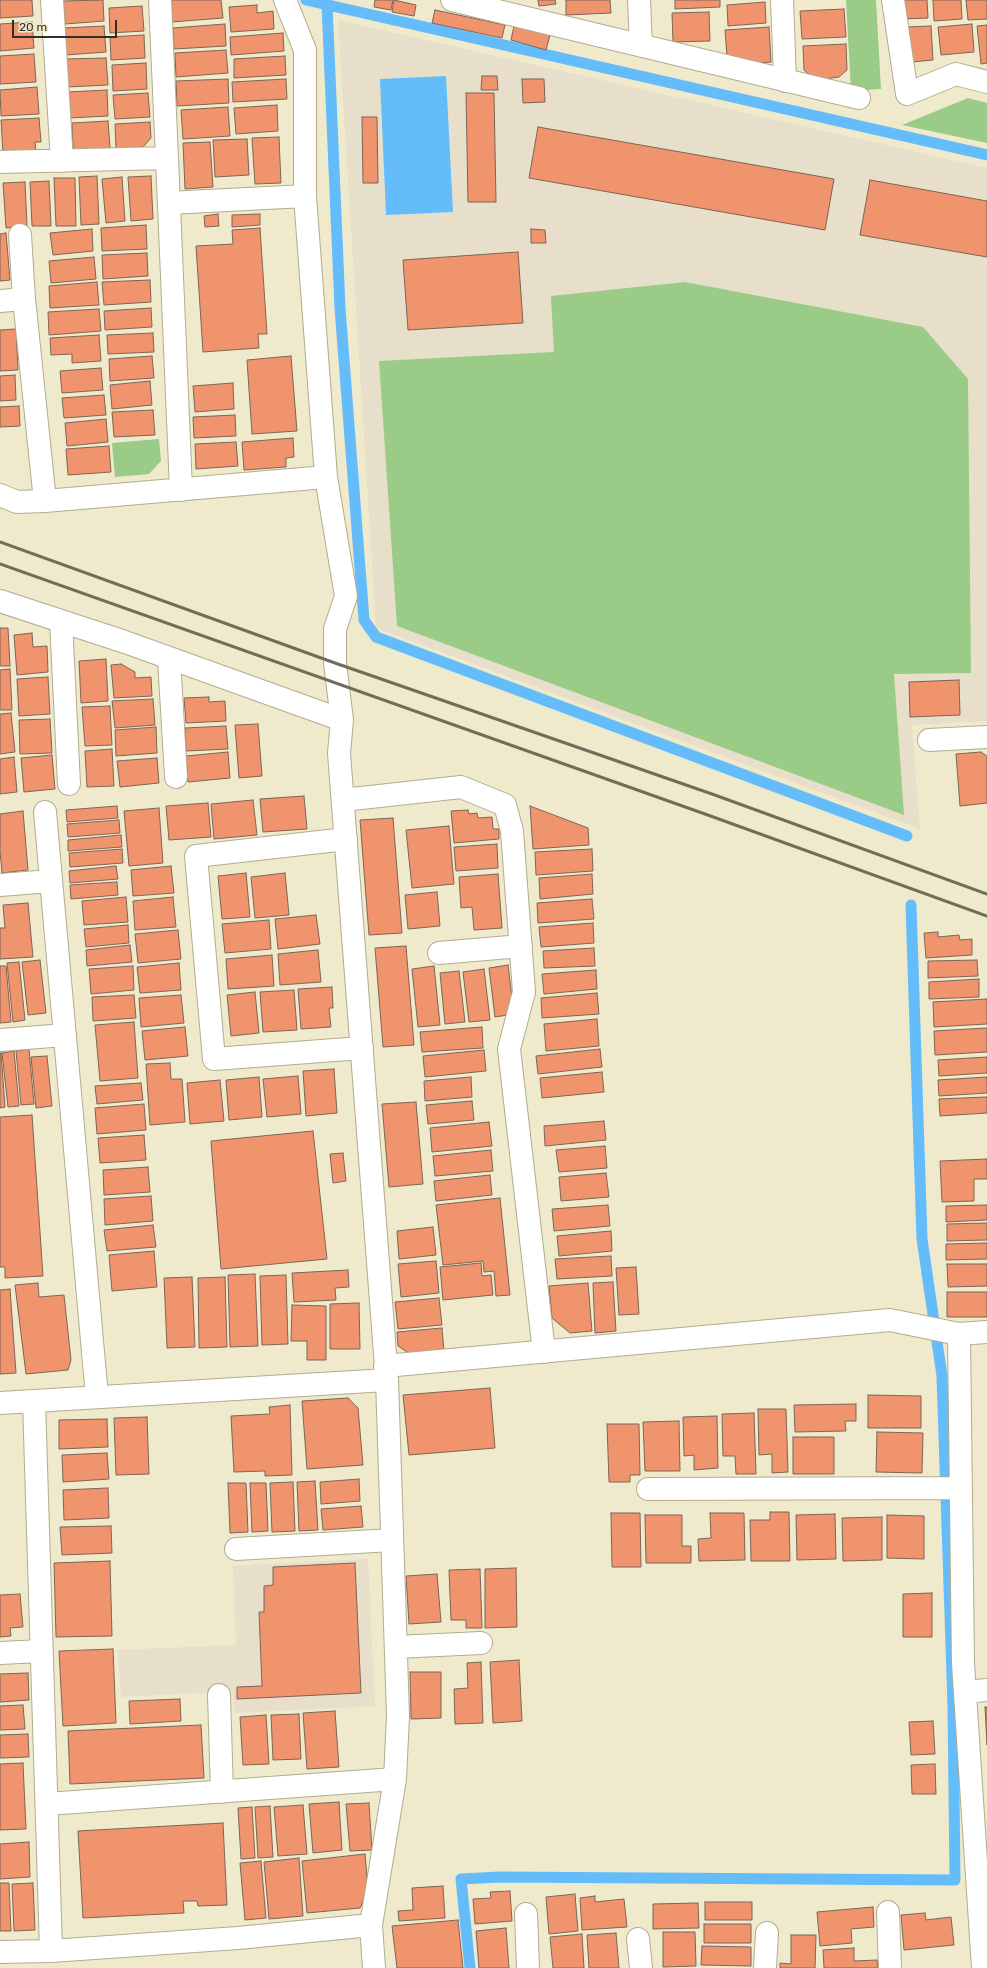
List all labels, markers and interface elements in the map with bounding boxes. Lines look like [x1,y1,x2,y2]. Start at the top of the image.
scale bar [14,12,119,38]
text: 20 m [19,20,47,34]

